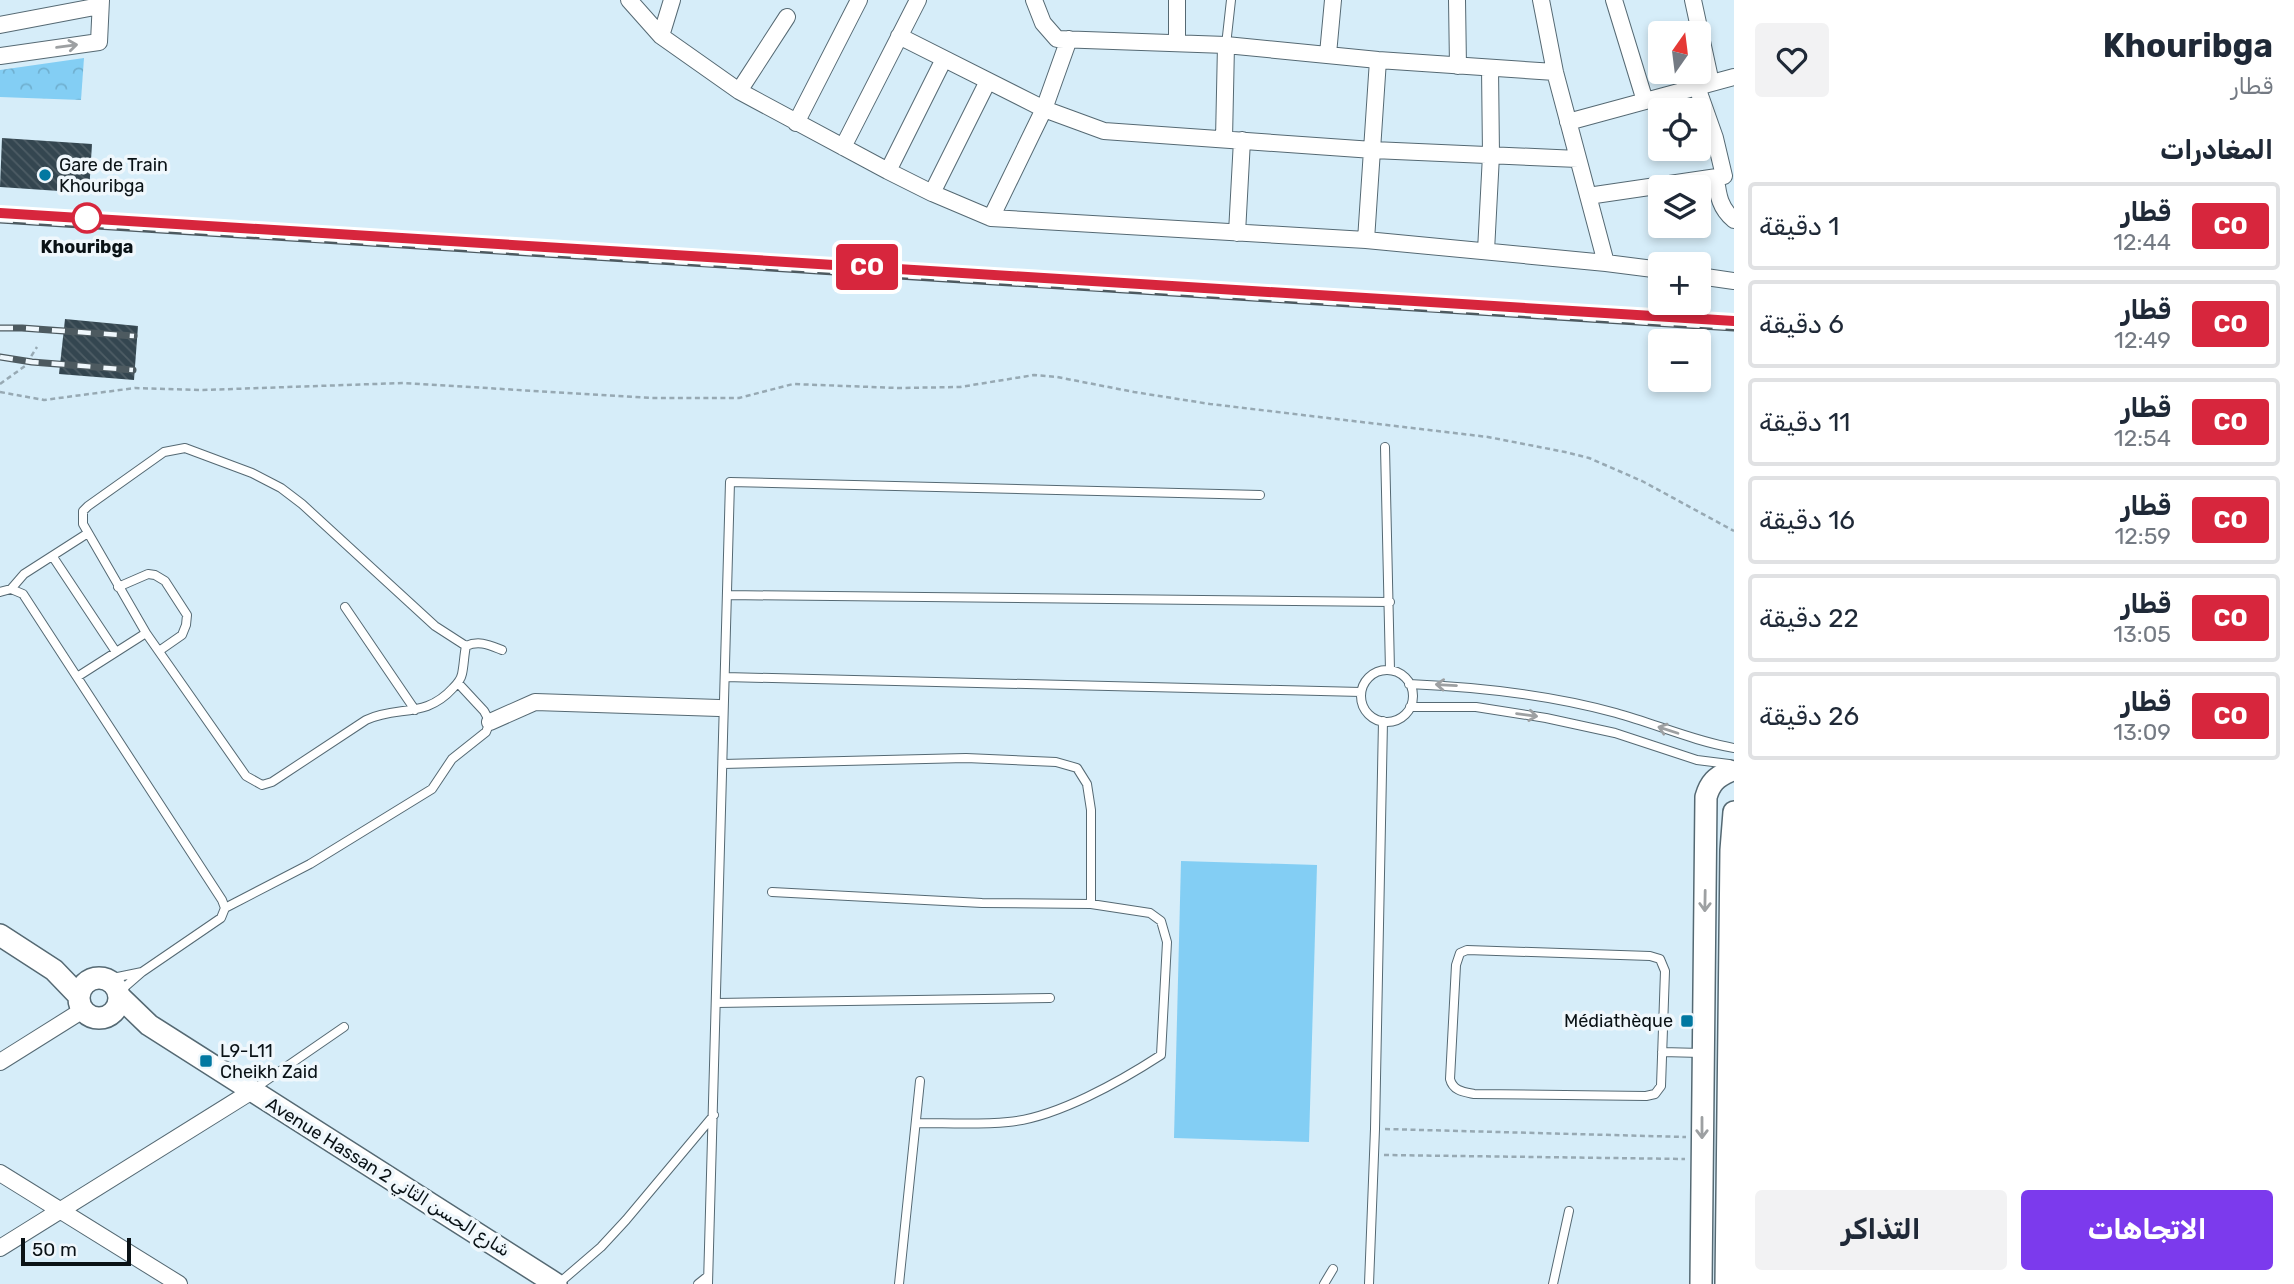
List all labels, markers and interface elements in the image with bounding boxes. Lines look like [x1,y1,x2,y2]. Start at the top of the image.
north arrow [1648,21,1712,84]
map controls [1648,21,1711,392]
button: heart [1755,23,1829,97]
text: Khouribga [2103,26,2273,65]
one-way arrow [55,40,78,53]
text: قطار [2231,72,2273,100]
button: locate [1648,98,1711,161]
text: المغادرات [2160,135,2273,166]
place label: Gare de Train Khouribga [59,154,168,197]
marker: Gare de Train Khouribga [37,167,53,183]
button: layers [1648,175,1711,238]
text: قطار [2121,197,2171,228]
marker: Khouribga [72,203,102,233]
text: 1 دقيقة [1759,211,1839,242]
text: CO [2214,212,2247,240]
text: 12:44 [2113,228,2171,256]
place label: Khouribga [41,236,133,258]
line badge: CO [836,244,898,290]
button: + [1648,252,1711,315]
text: CO [850,253,884,281]
text: قطار [2121,295,2171,326]
text: 6 دقيقة [1759,309,1844,340]
text: CO [2214,310,2247,338]
text: 12:49 [2114,326,2171,354]
button: − [1648,329,1711,392]
text: قطار [2121,393,2171,424]
text: 11 دقيقة [1759,407,1850,438]
text: CO [2214,408,2247,436]
text: 12:54 [2114,424,2171,452]
text: قطار [2121,491,2171,522]
text: 16 دقيقة [1759,505,1855,536]
text: CO [2214,506,2247,534]
text: 12:59 [2114,522,2171,550]
text: قطار [2121,589,2171,620]
text: 22 دقيقة [1759,603,1859,634]
text: CO [2214,604,2247,632]
text: 13:05 [2113,620,2171,648]
one-way arrow [1435,679,1458,692]
text: قطار [2121,687,2171,718]
text: 26 دقيقة [1759,701,1859,732]
text: CO [2214,702,2247,730]
one-way arrow [1515,709,1537,722]
text: 13:09 [2113,718,2171,746]
one-way arrow [1658,723,1680,735]
one-way arrow [1698,889,1711,912]
place label: Médiathèque [1564,1010,1673,1032]
marker: Médiathèque [1679,1013,1695,1029]
place label: L9-L11 Cheikh Zaid [220,1040,318,1083]
marker: L9-L11 Cheikh Zaid [198,1053,214,1069]
street label: Avenue Hassan 2 شارع الحسن الثاني [261,1093,514,1263]
one-way arrow [1695,1117,1709,1140]
button: التذاكر [1755,1190,2007,1270]
button: الاتجاهات [2021,1190,2273,1270]
scale bar [21,1235,131,1267]
text: 50 m [32,1238,77,1261]

